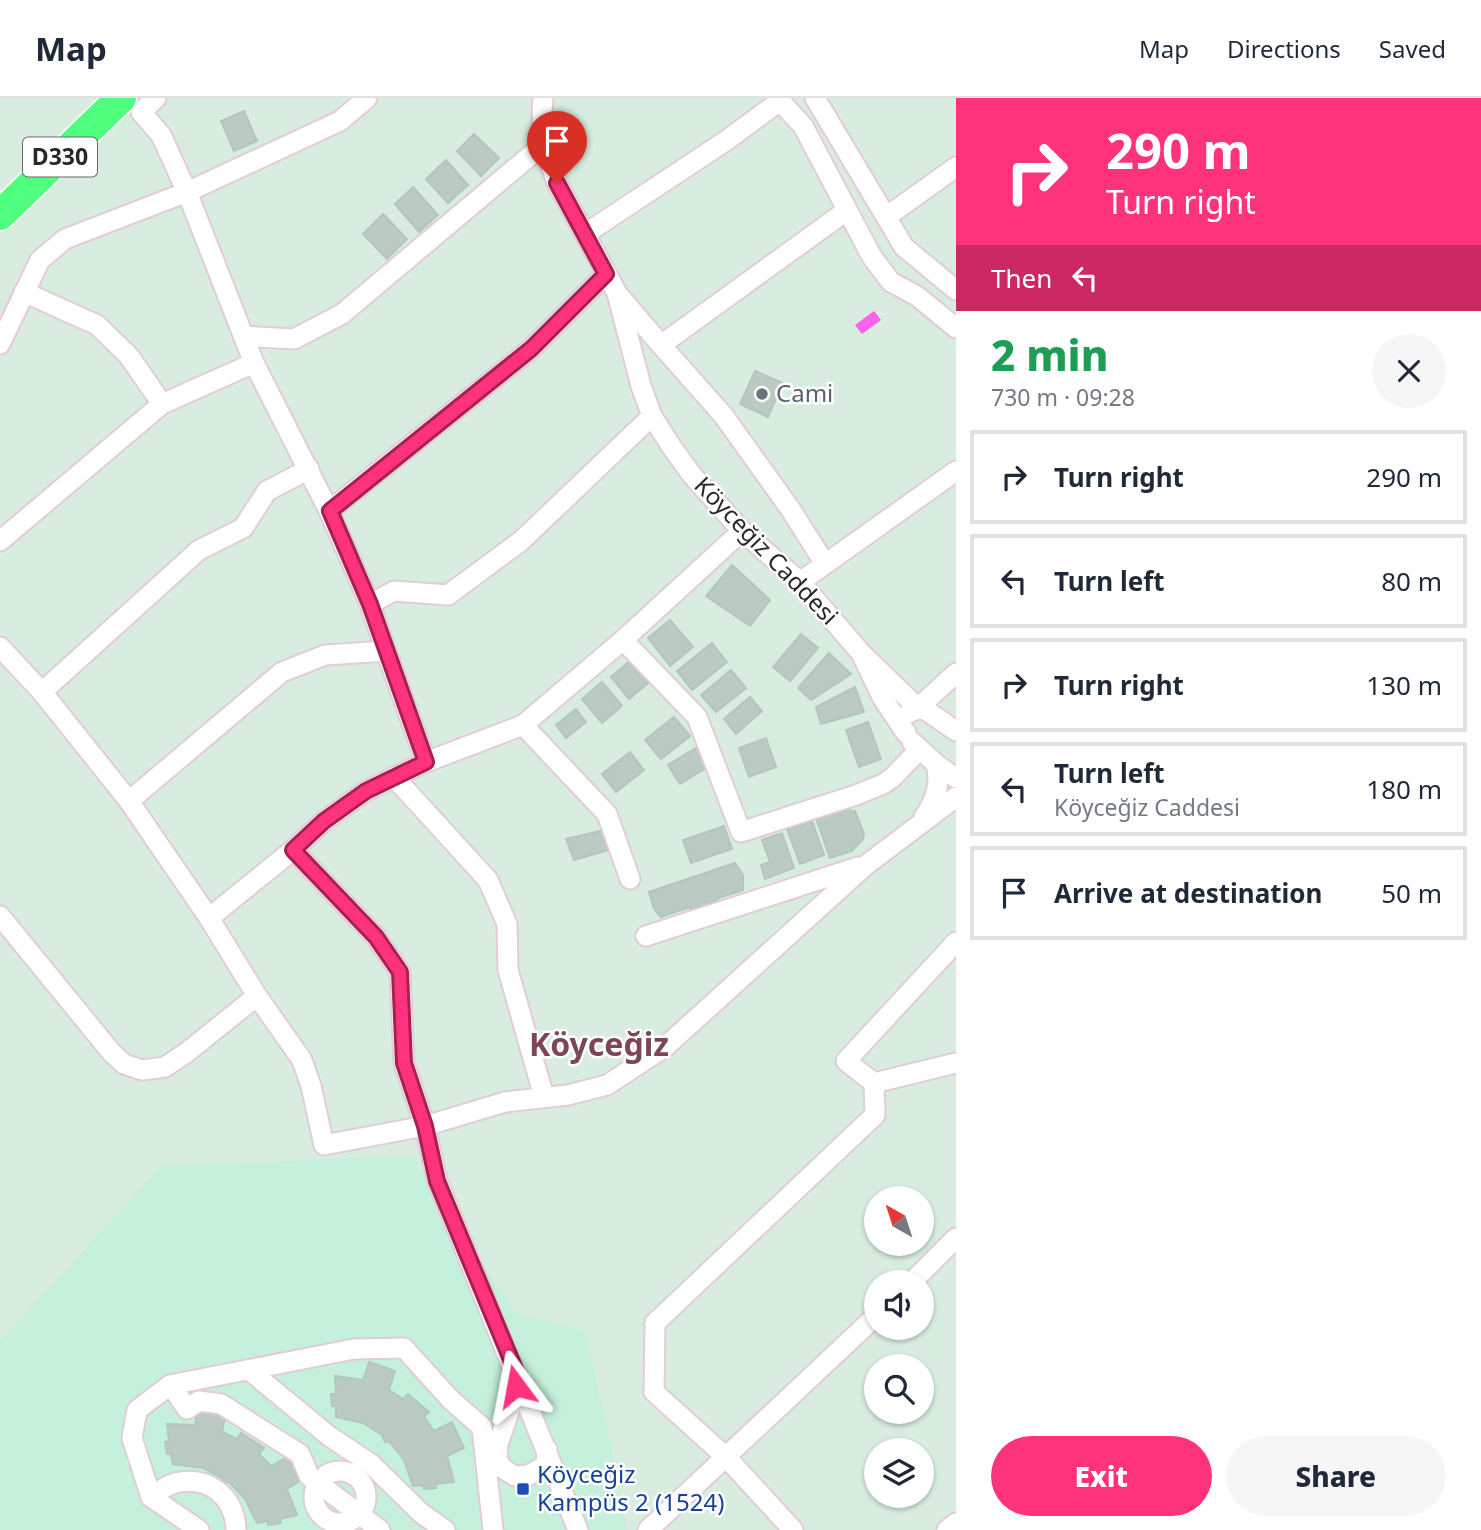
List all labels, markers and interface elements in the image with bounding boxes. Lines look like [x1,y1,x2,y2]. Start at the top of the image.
text: Map [35,26,107,71]
text: Map [1139,32,1189,65]
text: Directions [1227,32,1341,65]
text: Saved [1379,32,1446,65]
pin [527,111,587,183]
text: 290 m [1106,117,1251,183]
icon: arrive [538,122,576,160]
icon: right [991,126,1082,217]
road number: D330 [23,138,97,176]
text: Turn right [1106,180,1256,223]
icon: left [1066,259,1104,297]
text: Then [991,260,1052,296]
text: 2 min [991,326,1108,383]
button: close [1372,334,1446,408]
place label: Cami [776,376,833,409]
text: 730 m · 09:28 [991,381,1135,413]
marker: Cami [754,386,770,402]
icon: right [995,458,1033,496]
text: Turn right [1054,459,1184,495]
text: 290 m [1366,459,1442,495]
street label: Köyceğiz Caddesi [688,469,846,631]
icon: left [995,562,1033,600]
text: Turn left [1054,563,1165,599]
text: 80 m [1381,563,1442,599]
icon: right [995,666,1033,704]
text: Turn right [1054,667,1184,703]
text: 130 m [1366,667,1442,703]
text: Turn left [1054,755,1165,791]
icon: left [995,770,1033,808]
text: 180 m [1366,771,1442,807]
text: Köyceğiz Caddesi [1054,791,1240,823]
icon: arrive [995,874,1033,912]
text: Arrive at destination [1054,875,1323,911]
text: 50 m [1381,875,1442,911]
district label: Köyceğiz [529,1022,669,1065]
north arrow [864,1186,934,1256]
map controls [864,1186,934,1508]
button: sound [864,1270,934,1340]
position arrow [479,1349,553,1423]
button: search [864,1354,934,1424]
button: Exit [991,1436,1212,1516]
button: Share [1226,1436,1446,1516]
button: layers [864,1438,934,1508]
place label: Köyceğiz Kampüs 2 (1524) [537,1457,724,1518]
marker: Köyceğiz Kampüs 2 (1524) [515,1481,531,1497]

